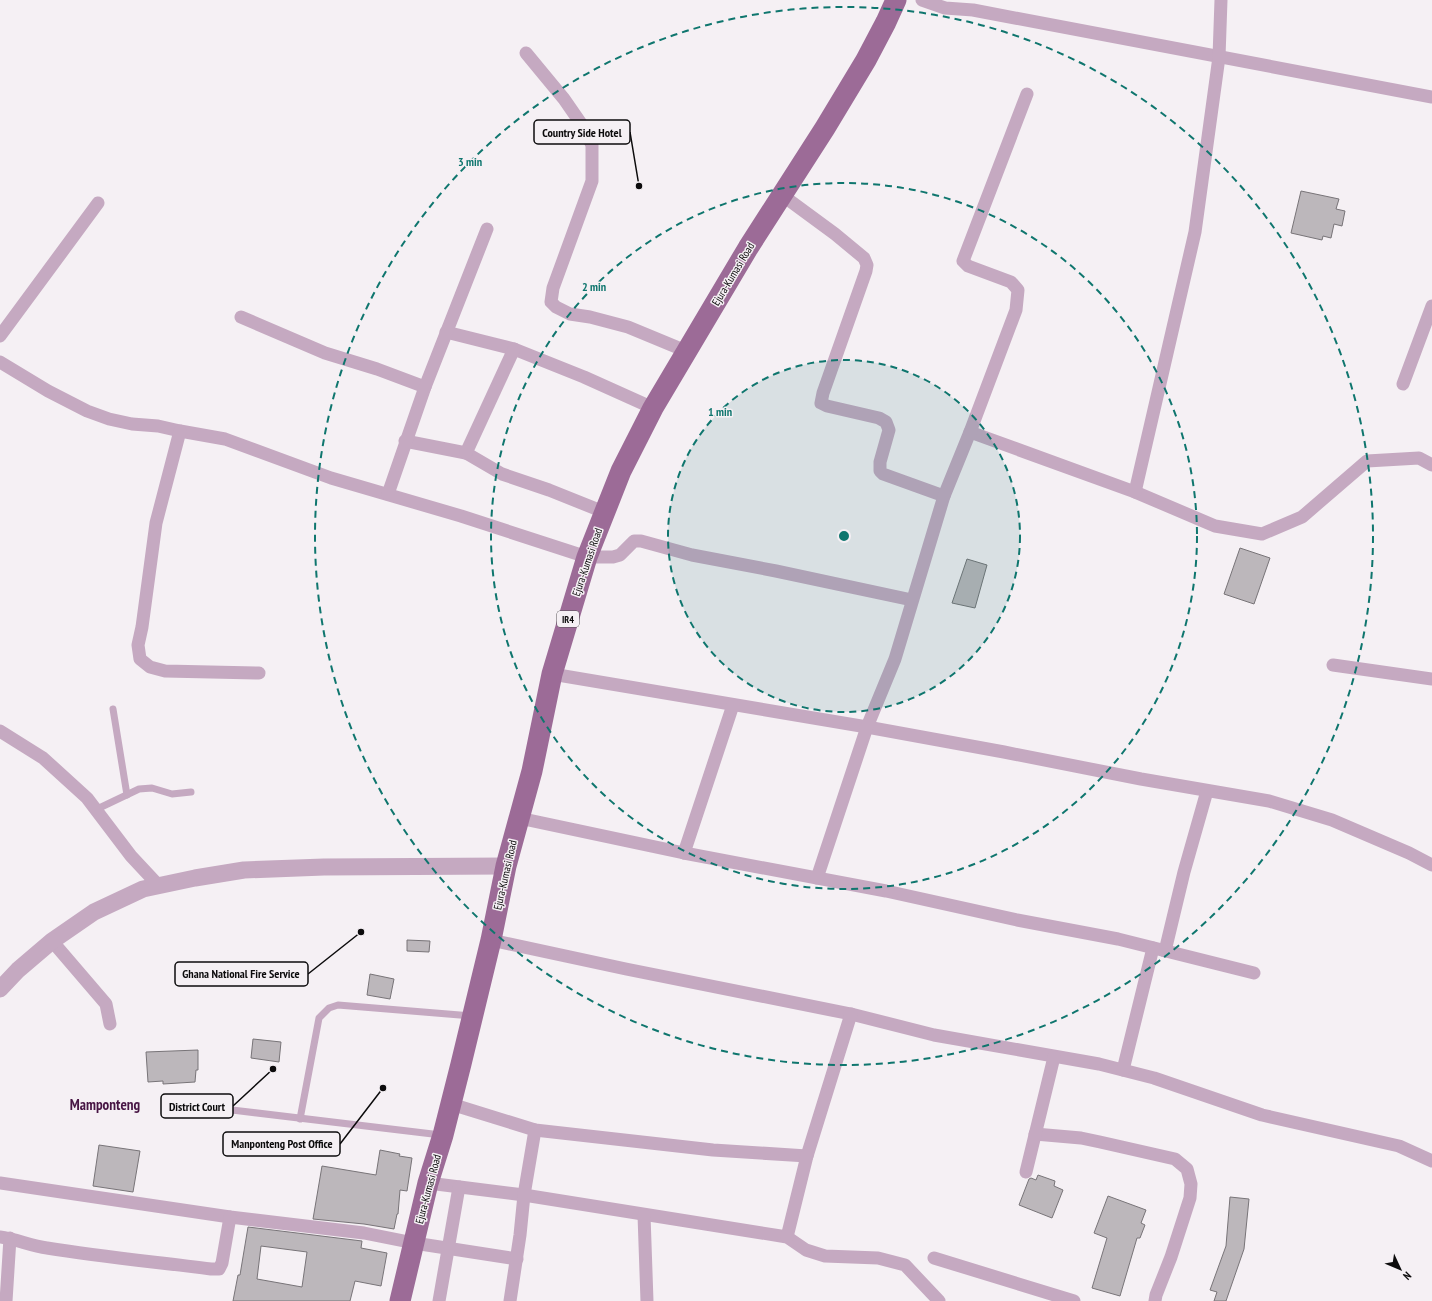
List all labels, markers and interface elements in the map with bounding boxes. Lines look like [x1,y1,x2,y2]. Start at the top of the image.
callout: Country Side Hotel [534,120,630,144]
text: Country Side Hotel [542,125,622,140]
text: 3 min [458,154,482,169]
street label: Ejura-Kumasi Road [709,240,757,308]
text: 2 min [582,279,606,294]
text: 1 min [708,404,732,419]
street label: Ejura-Kumasi Road [569,526,605,598]
centre of rings [837,529,851,543]
road number: IR4 [557,611,579,627]
street label: Ejura-Kumasi Road [490,839,520,911]
callout: Ghana National Fire Service [175,962,308,986]
text: Ghana National Fire Service [182,966,300,981]
callout: District Court [161,1094,233,1118]
district label: Mamponteng [70,1095,141,1114]
text: District Court [169,1099,226,1114]
callout: Manponteng Post Office [223,1132,340,1156]
text: Manponteng Post Office [231,1136,333,1151]
street label: Ejura-Kumasi Road [412,1153,444,1225]
north arrow [1380,1249,1420,1289]
text: N [1400,1269,1414,1283]

